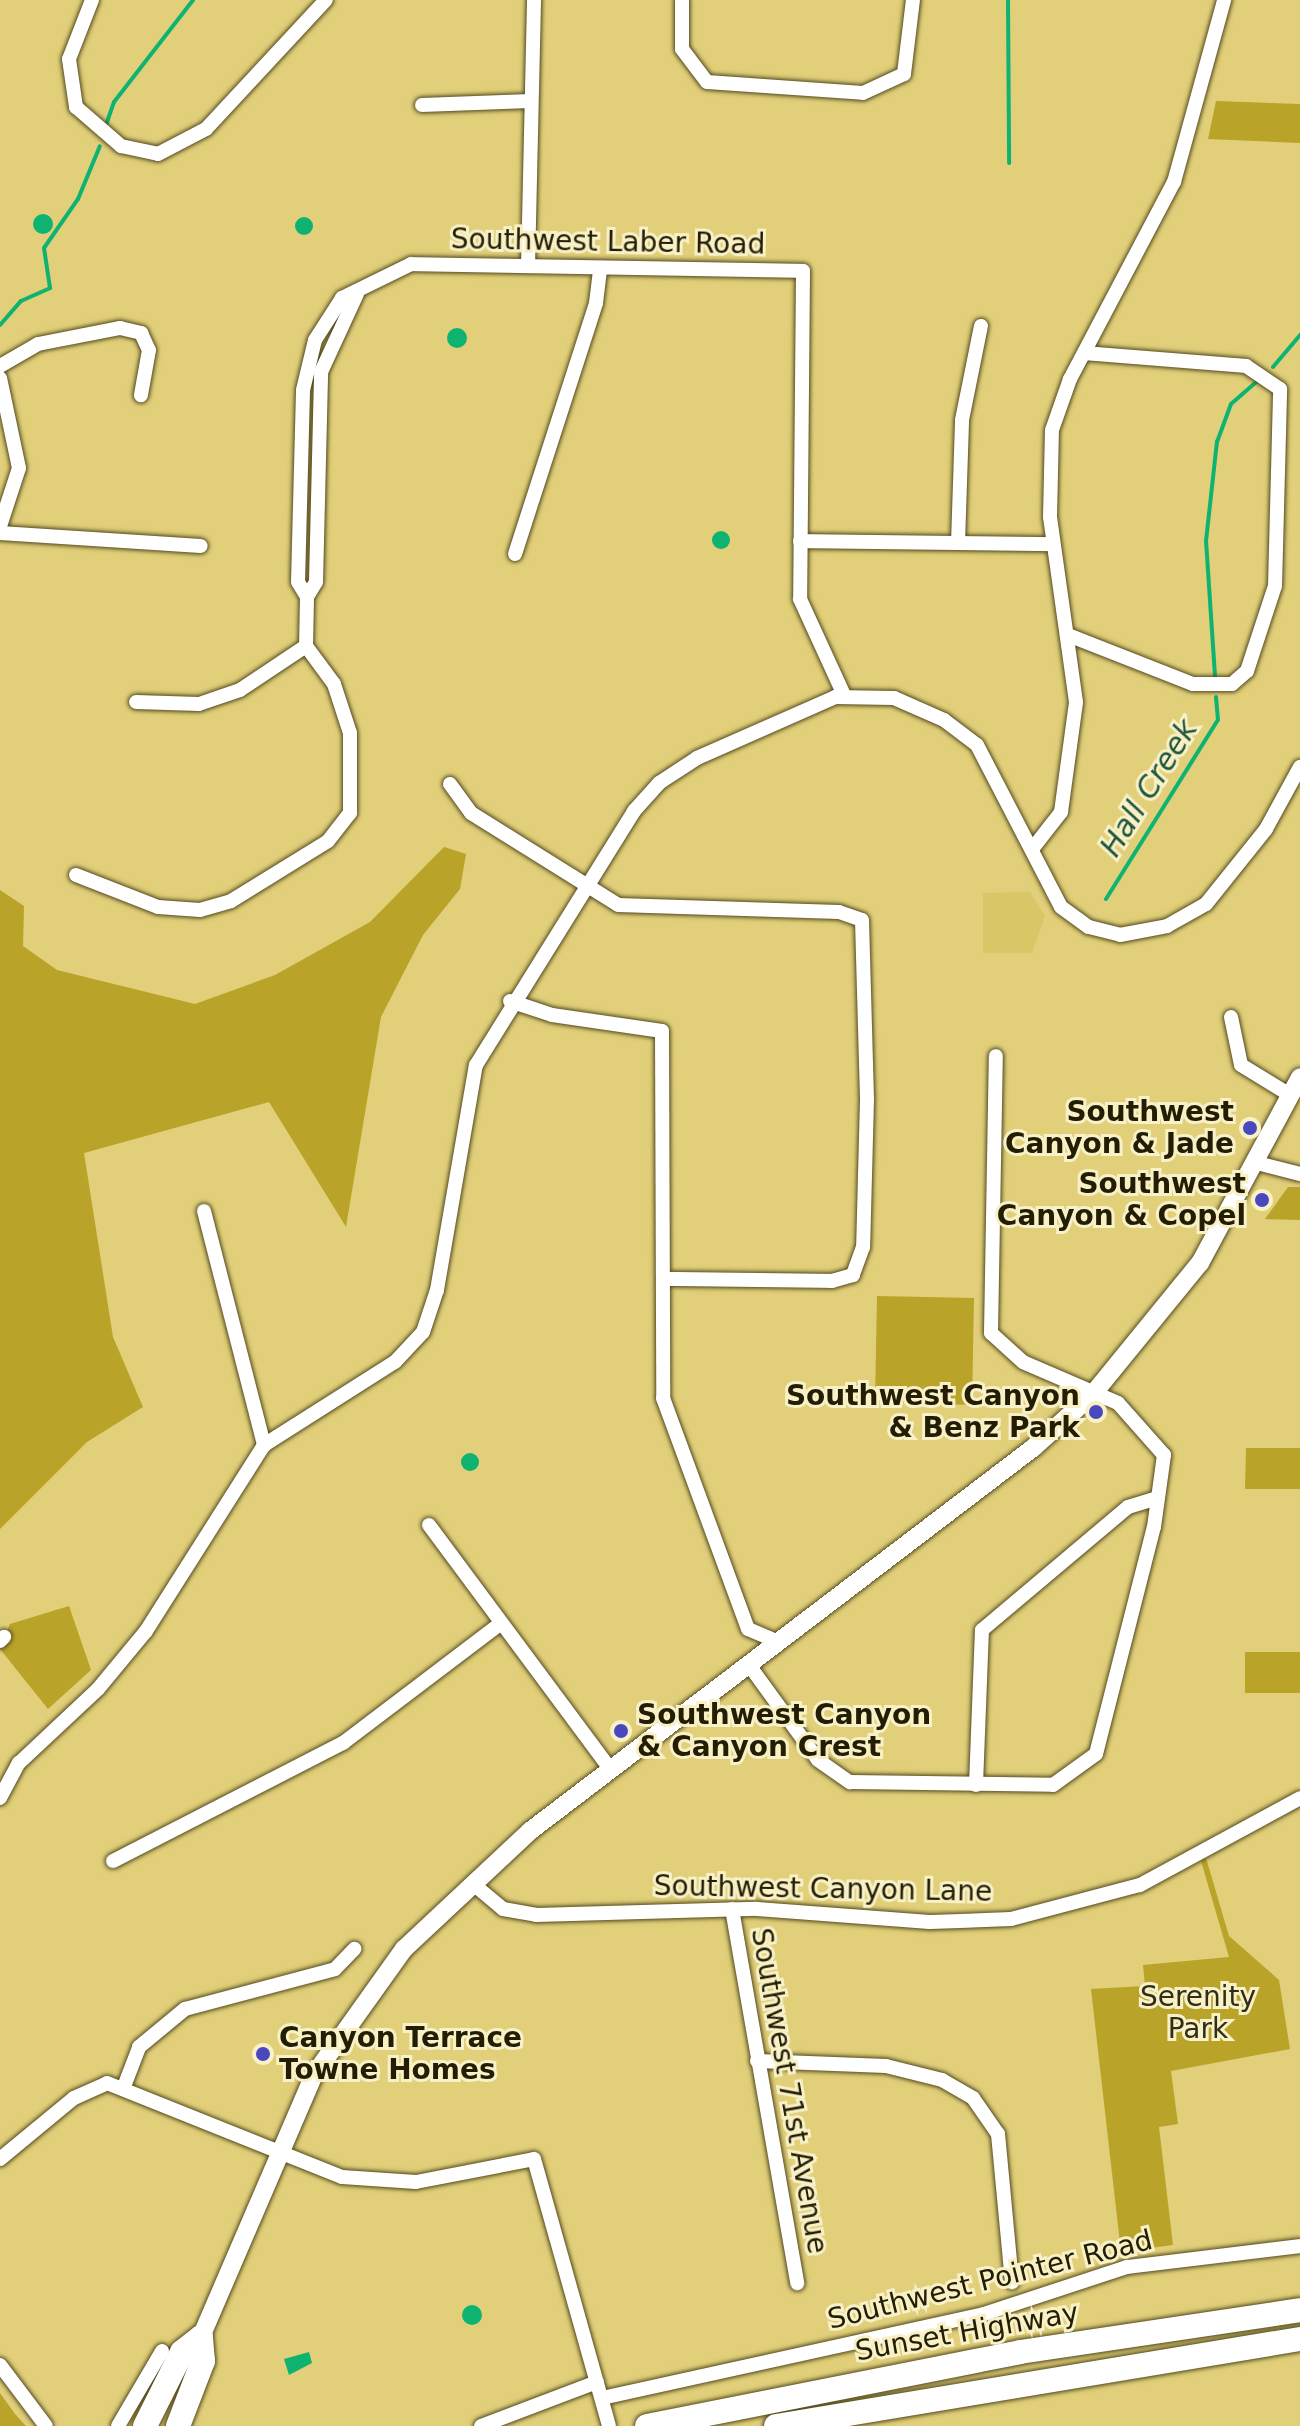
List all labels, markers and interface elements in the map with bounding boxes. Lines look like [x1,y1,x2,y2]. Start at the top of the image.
street label: Southwest Laber Road [451,222,765,262]
water label: Hall Creek [1093,713,1205,863]
place label: Southwest Canyon & Jade [1005,1095,1234,1161]
marker: Southwest Canyon & Jade [1241,1119,1259,1137]
place label: Southwest Canyon & Copel [997,1167,1246,1233]
marker: Southwest Canyon & Copel [1253,1191,1271,1209]
place label: Southwest Canyon & Benz Park [786,1379,1080,1445]
marker: Southwest Canyon & Benz Park [1087,1403,1105,1421]
place label: Southwest Canyon & Canyon Crest [637,1698,931,1764]
marker: Southwest Canyon & Canyon Crest [612,1722,630,1740]
street label: Southwest Canyon Lane [653,1869,993,1909]
street label: Southwest 71st Avenue [744,1926,834,2256]
park label: Serenity Park [1140,1980,1256,2046]
place label: Canyon Terrace Towne Homes [279,2021,522,2087]
marker: Canyon Terrace Towne Homes [254,2045,272,2063]
street label: Southwest Pointer Road [824,2223,1156,2337]
street label: Sunset Highway [853,2296,1081,2368]

